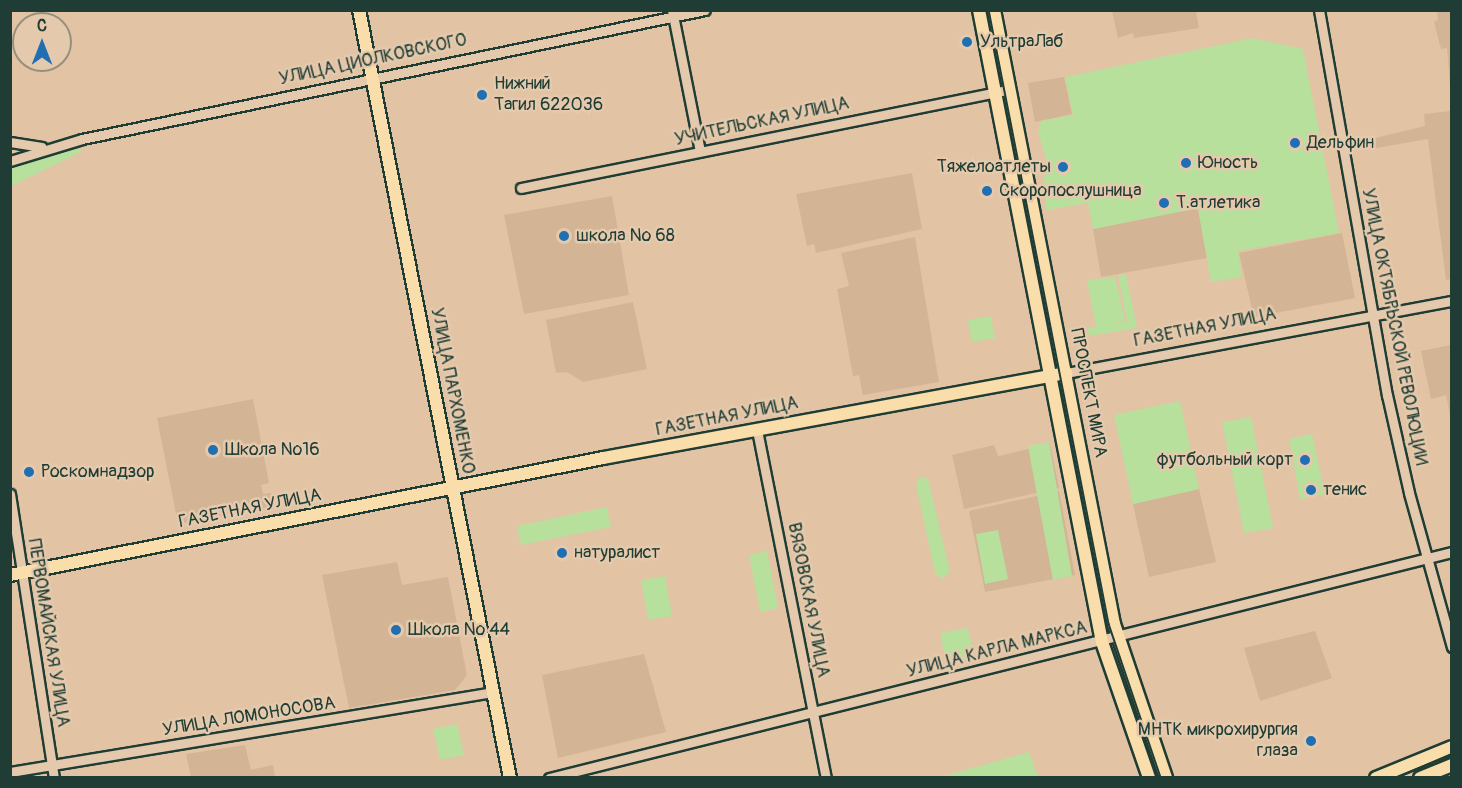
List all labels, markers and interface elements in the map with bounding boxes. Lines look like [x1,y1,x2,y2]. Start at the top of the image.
north arrow [12,12,72,72]
text: С [37,16,47,36]
street label: УЛИЦА ЦИОЛКОВСКОГО [277,30,469,90]
place label: УльтраЛаб [980,31,1063,53]
marker: УльтраЛаб [958,33,976,51]
place label: Нижний Тагил 622036 [494,74,603,116]
marker: Нижний Тагил 622036 [475,88,489,102]
street label: УЧИТЕЛЬСКАЯ УЛИЦА [673,93,851,151]
place label: Дельфин [1307,132,1374,154]
marker: Дельфин [1288,136,1302,150]
place label: Юность [1198,152,1258,174]
place label: Тяжелоатлеты [937,156,1051,178]
marker: Юность [1179,156,1193,170]
marker: Тяжелоатлеты [1056,160,1070,174]
place label: Скоропослушница [999,180,1142,202]
marker: Скоропослушница [980,184,994,198]
street label: УЛИЦА ОКТЯБРЬСКОЙ РЕВОЛЮЦИИ [1357,187,1431,467]
place label: Т.атлетика [1176,192,1260,214]
marker: Т.атлетика [1157,196,1171,210]
place label: школа № 68 [576,225,675,247]
marker: школа № 68 [557,229,571,243]
street label: ГАЗЕТНАЯ УЛИЦА [1132,304,1278,352]
street label: УЛИЦА ПАРХОМЕНКО [425,306,479,476]
street label: ПРОСПЕКТ МИРА [1065,327,1111,459]
street label: ГАЗЕТНАЯ УЛИЦА [654,393,800,441]
place label: Школа №16 [225,439,320,461]
marker: Школа №16 [206,443,220,457]
place label: футбольный корт [1156,449,1293,471]
marker: футбольный корт [1298,453,1312,467]
place label: Роскомнадзор [41,461,155,483]
marker: Роскомнадзор [22,465,36,479]
place label: тенис [1323,479,1367,501]
marker: тенис [1304,483,1318,497]
street label: ГАЗЕТНАЯ УЛИЦА [177,485,323,533]
street label: ВЯЗОВСКАЯ УЛИЦА [782,521,834,679]
street label: ПЕРВОМАЙСКАЯ УЛИЦА [22,537,74,729]
place label: натуралист [574,542,660,564]
marker: натуралист [555,546,569,560]
street label: УЛИЦА КАРЛА МАРКСА [905,617,1089,683]
place label: Школа № 44 [408,619,510,641]
marker: Школа № 44 [389,623,403,637]
street label: УЛИЦА ЛОМОНОСОВА [161,693,337,741]
place label: МНТК микрохирургия глаза [1138,720,1298,762]
marker: МНТК микрохирургия глаза [1302,732,1320,750]

